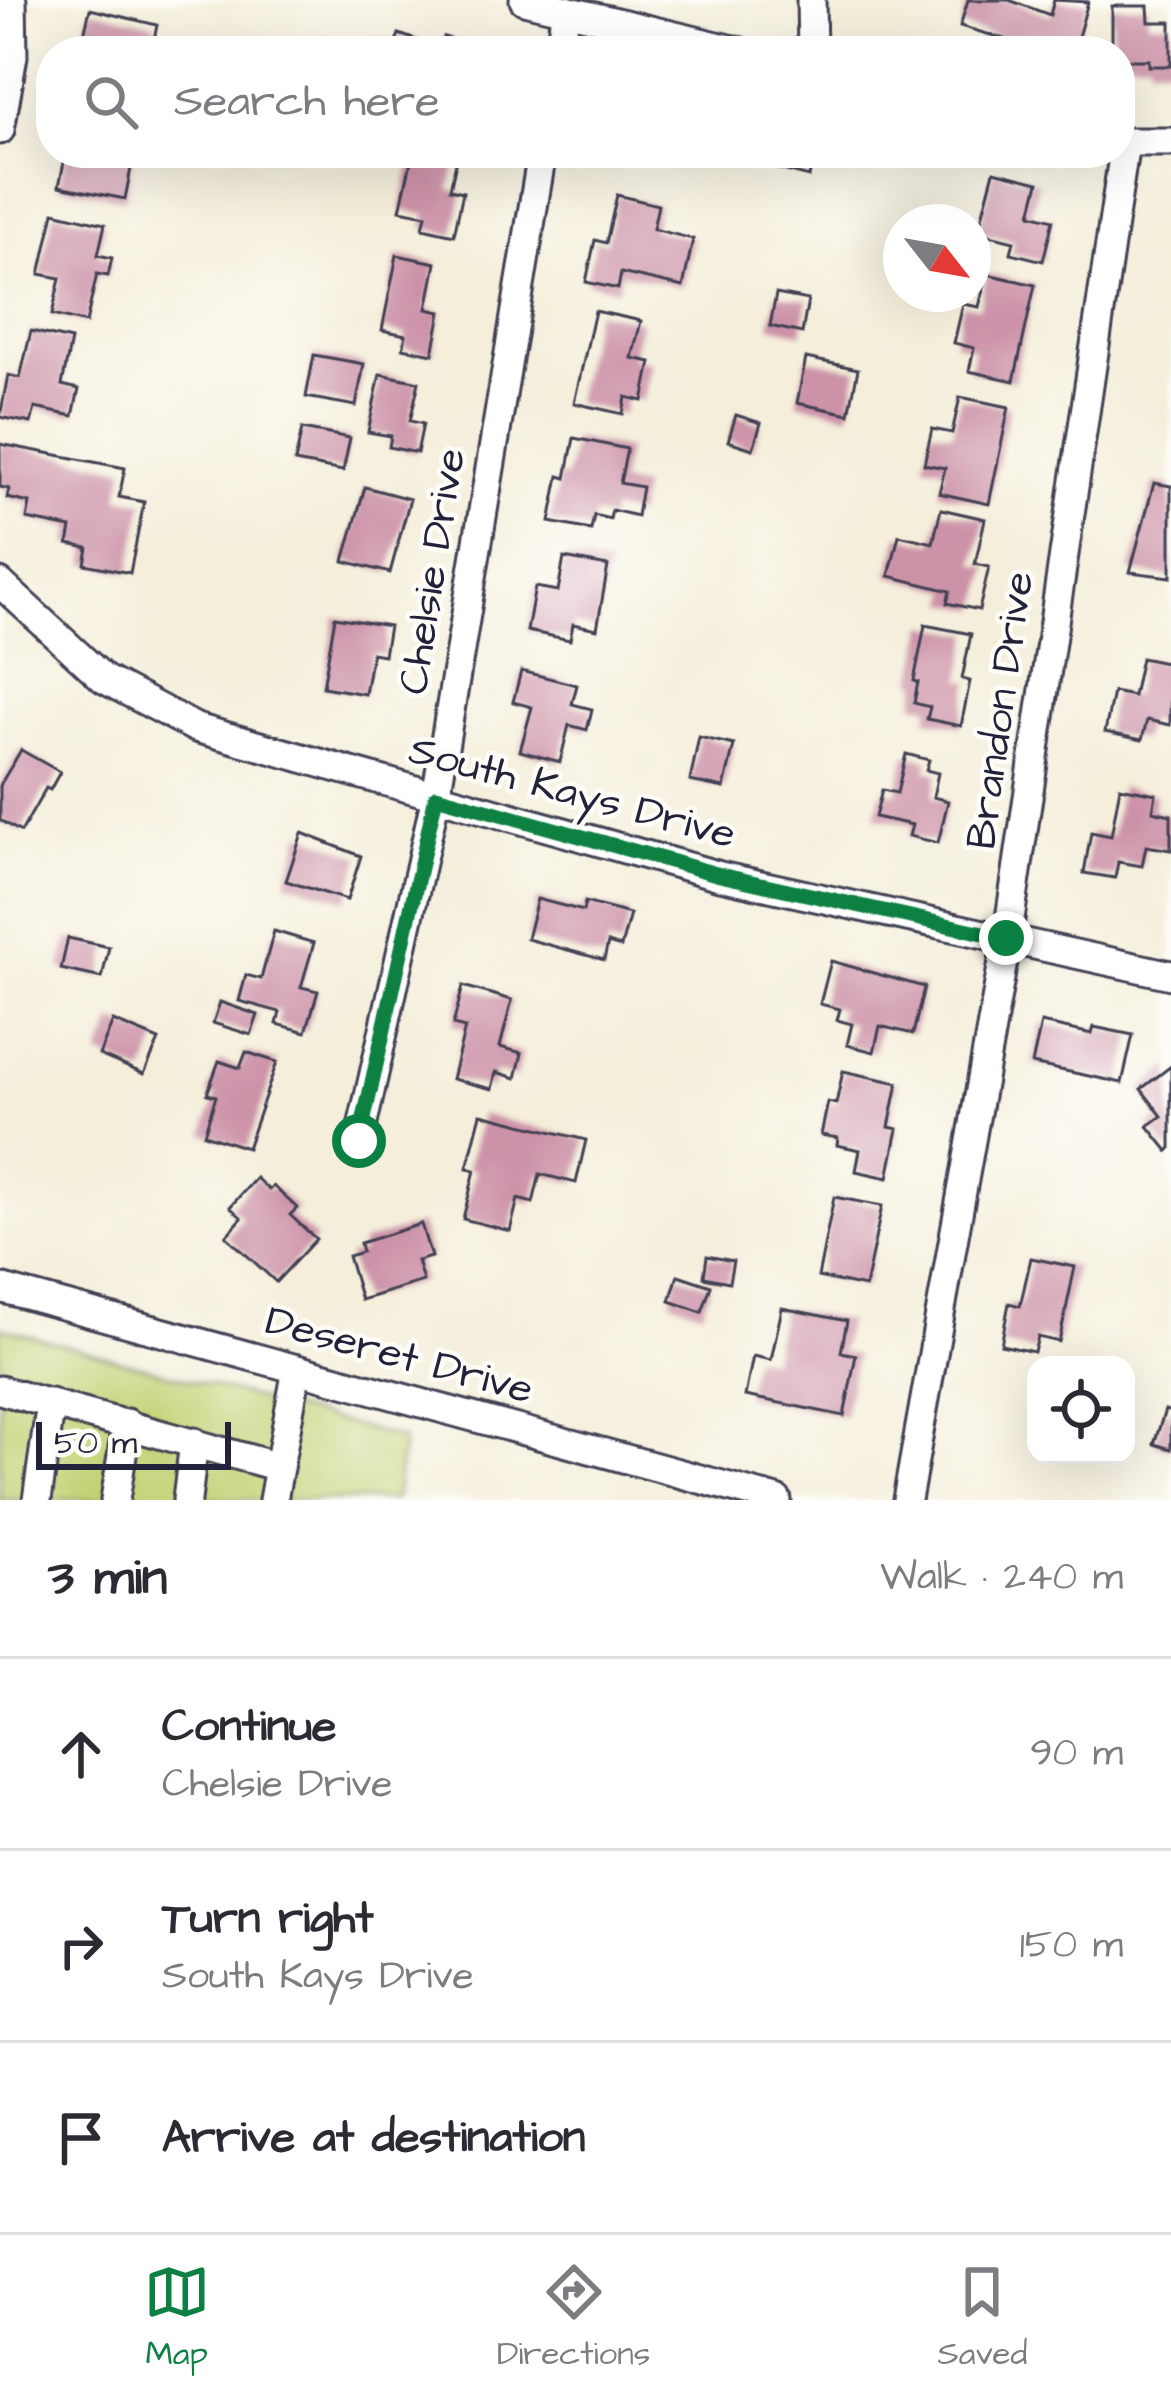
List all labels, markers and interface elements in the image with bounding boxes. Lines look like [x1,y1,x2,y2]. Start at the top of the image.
search box [36,36,1135,168]
icon: search [78,69,144,135]
text: Search here [174,71,440,133]
north arrow [883,204,991,312]
street label: Chelsie Drive [385,444,481,699]
street label: Brandon Drive [953,568,1049,853]
street label: South Kays Drive [402,721,742,865]
route end [979,911,1033,965]
route start [332,1114,386,1168]
street label: Deseret Drive [259,1292,539,1419]
map controls [1027,1356,1135,1464]
button: locate [1027,1356,1135,1464]
scale bar [36,1416,231,1469]
text: 50 m [54,1420,137,1466]
text: 3 min [48,1543,167,1614]
text: Walk · 240 m [880,1551,1123,1605]
text: Continue [162,1696,336,1758]
icon: ahead [48,1721,114,1787]
text: 90 m [1030,1727,1123,1781]
text: Chelsie Drive [162,1758,392,1812]
text: Turn right [162,1888,374,1950]
icon: right [48,1913,114,1979]
text: 150 m [1020,1919,1123,1973]
text: South Kays Drive [162,1950,474,2004]
icon: arrive [48,2105,114,2171]
text: Arrive at destination [162,2107,585,2169]
tab: Map [144,2259,210,2377]
tab: Directions [497,2259,650,2377]
tab: Saved [937,2259,1027,2377]

